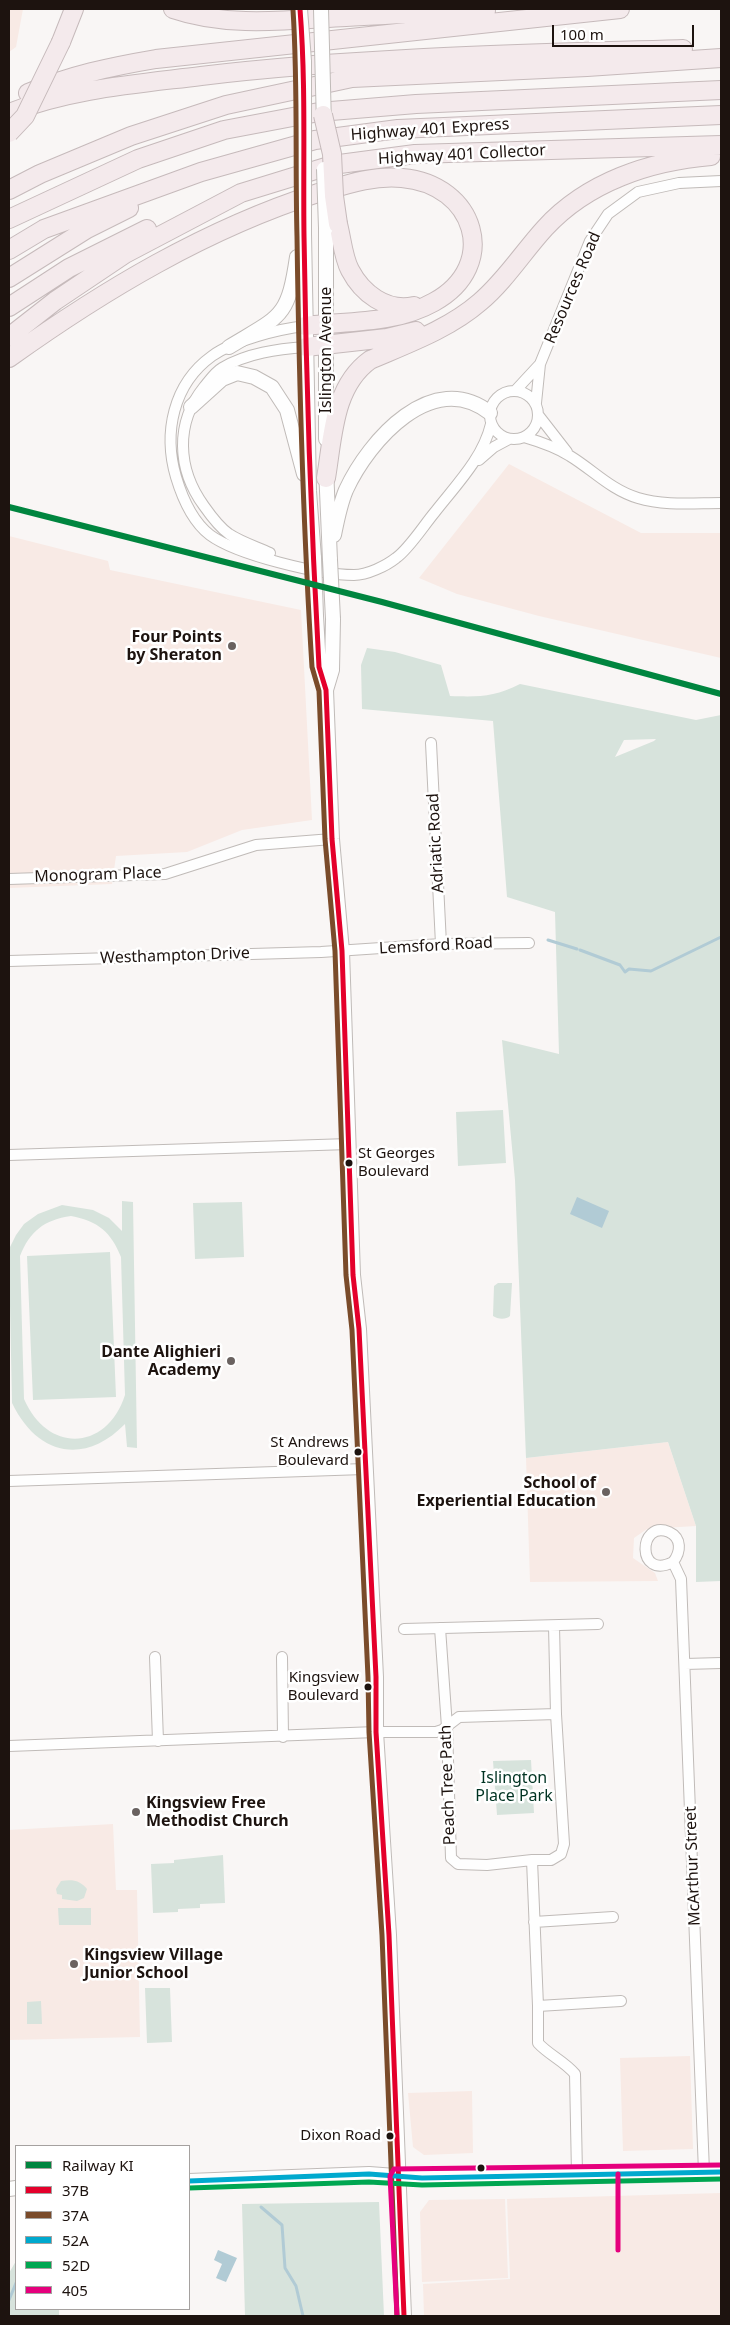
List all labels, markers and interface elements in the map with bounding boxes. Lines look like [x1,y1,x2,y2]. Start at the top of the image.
scale bar [555,15,698,47]
text: 100 m [560,24,604,44]
street label: Highway 401 Express [350,115,510,145]
street label: Highway 401 Collector [378,141,546,169]
street label: Resources Road [541,229,605,347]
street label: Islington Avenue [316,287,336,413]
place label: Four Points by Sheraton [126,627,222,665]
marker: Four Points by Sheraton [226,640,238,652]
street label: Adriatic Road [424,793,448,893]
street label: Monogram Place [34,863,162,887]
street label: Lemsford Road [379,933,493,959]
street label: Westhampton Drive [100,944,250,968]
place label: St Georges Boulevard [358,1145,435,1180]
marker: St Georges Boulevard [344,1158,354,1168]
place label: Dante Alighieri Academy [101,1342,221,1380]
marker: Dante Alighieri Academy [225,1355,237,1367]
place label: St Andrews Boulevard [270,1434,349,1469]
marker: St Andrews Boulevard [353,1447,363,1457]
place label: School of Experiential Education [417,1473,596,1511]
marker: School of Experiential Education [600,1486,612,1498]
place label: Kingsview Boulevard [288,1669,359,1704]
marker: Kingsview Boulevard [363,1682,373,1692]
street label: Peach Tree Path [436,1725,460,1845]
park label: Islington Place Park [475,1768,553,1806]
place label: Kingsview Free Methodist Church [146,1793,289,1831]
marker: Kingsview Free Methodist Church [130,1806,142,1818]
street label: McArthur Street [681,1806,705,1926]
place label: Kingsview Village Junior School [84,1945,223,1983]
marker: Kingsview Village Junior School [68,1958,80,1970]
place label: Dixon Road [300,2127,381,2145]
marker: Dixon Road [385,2131,395,2141]
legend [15,2145,190,2310]
text: Railway KI [62,2155,134,2175]
unlabelled marker [476,2163,486,2173]
text: 37B [62,2180,89,2200]
text: 37A [62,2205,89,2225]
text: 52A [62,2230,89,2250]
text: 52D [62,2255,90,2275]
text: 405 [62,2280,88,2300]

